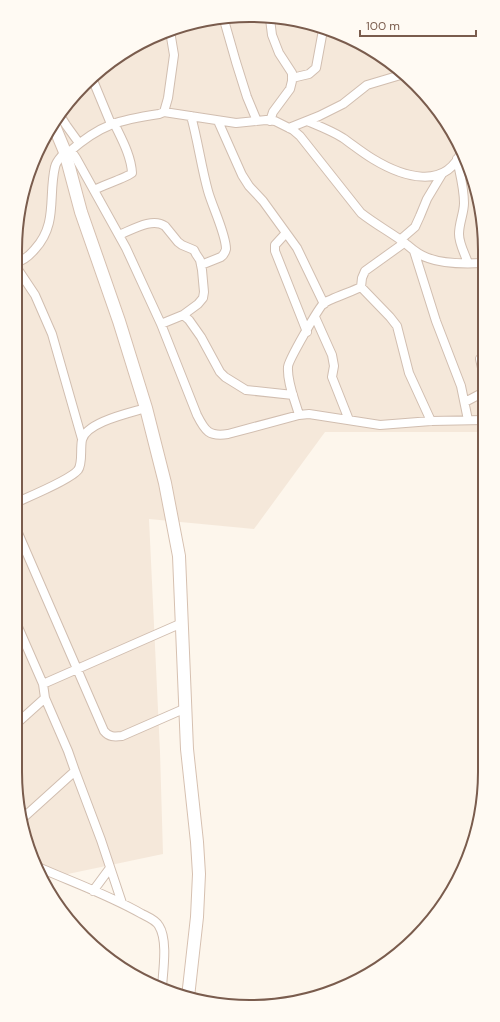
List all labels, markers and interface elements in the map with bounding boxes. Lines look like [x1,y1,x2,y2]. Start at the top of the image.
scale bar [360,12,476,38]
text: 100 m [366,18,400,34]

